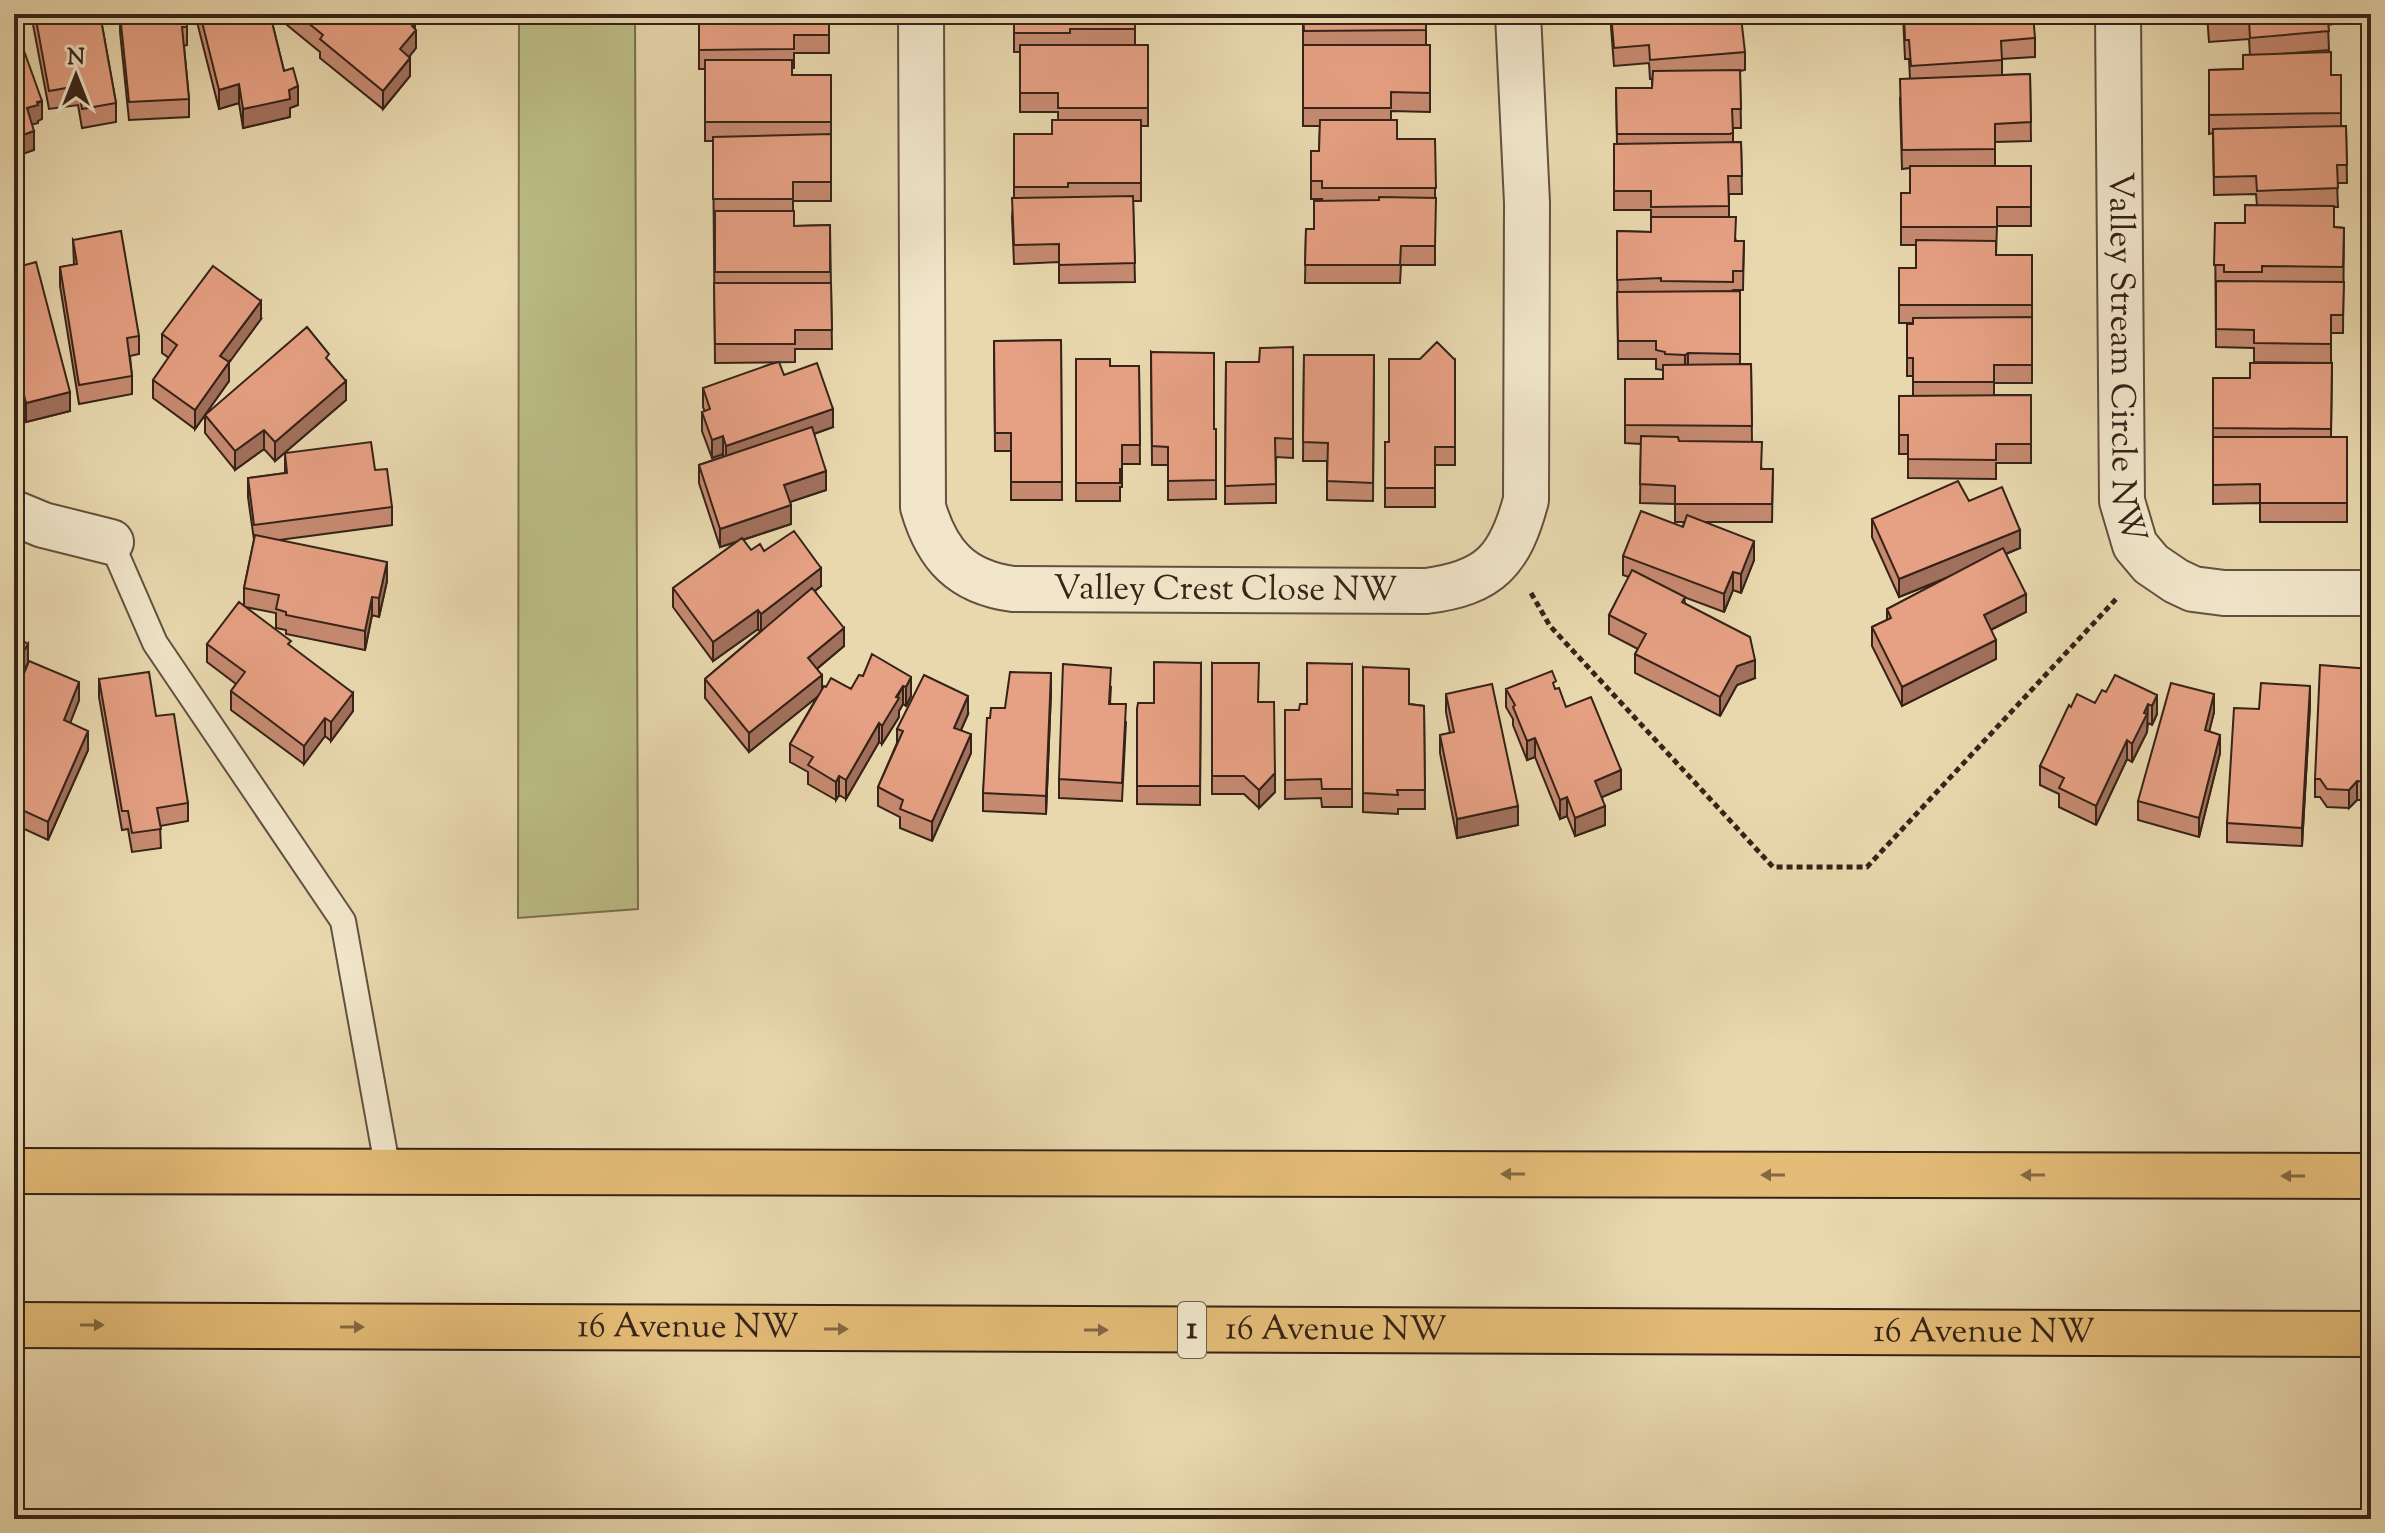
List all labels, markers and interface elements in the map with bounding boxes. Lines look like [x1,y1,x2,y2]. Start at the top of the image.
north arrow [36,36,116,116]
text: N [67,43,85,75]
street label: Valley Stream Circle NW [2095,172,2158,550]
street label: Valley Crest Close NW [1053,565,1398,615]
one-way arrow [1500,1168,1525,1180]
one-way arrow [1760,1168,1785,1181]
one-way arrow [2020,1169,2045,1181]
one-way arrow [2280,1170,2305,1182]
road number: 1 [1178,1302,1206,1358]
street label: 16 Avenue NW [577,1303,799,1352]
street label: 16 Avenue NW [1225,1305,1447,1355]
street label: 16 Avenue NW [1873,1308,2095,1357]
one-way arrow [80,1319,105,1332]
one-way arrow [340,1321,365,1333]
one-way arrow [824,1323,849,1335]
one-way arrow [1084,1324,1109,1336]

